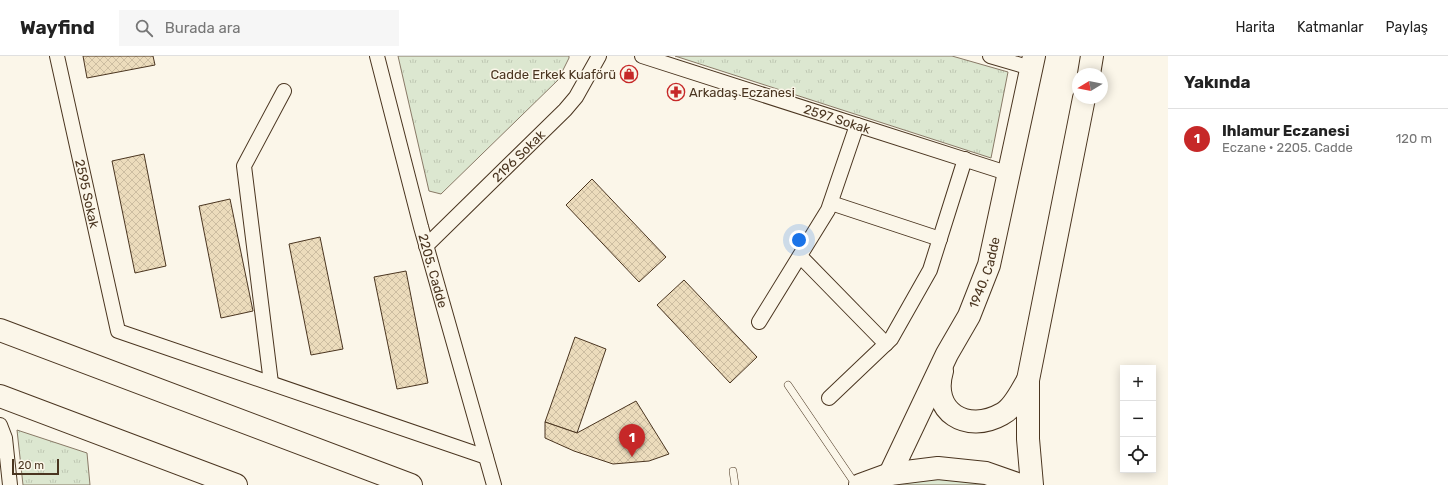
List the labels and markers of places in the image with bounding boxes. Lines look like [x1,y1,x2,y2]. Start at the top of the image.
shop icon: Cadde Erkek Kuaförü [619,64,639,84]
place label: Cadde Erkek Kuaförü [490,67,616,82]
pharmacy icon: Arkadaş Eczanesi [666,82,686,102]
place label: Arkadaş Eczanesi [689,85,795,100]
pin: 1 [619,424,645,457]

